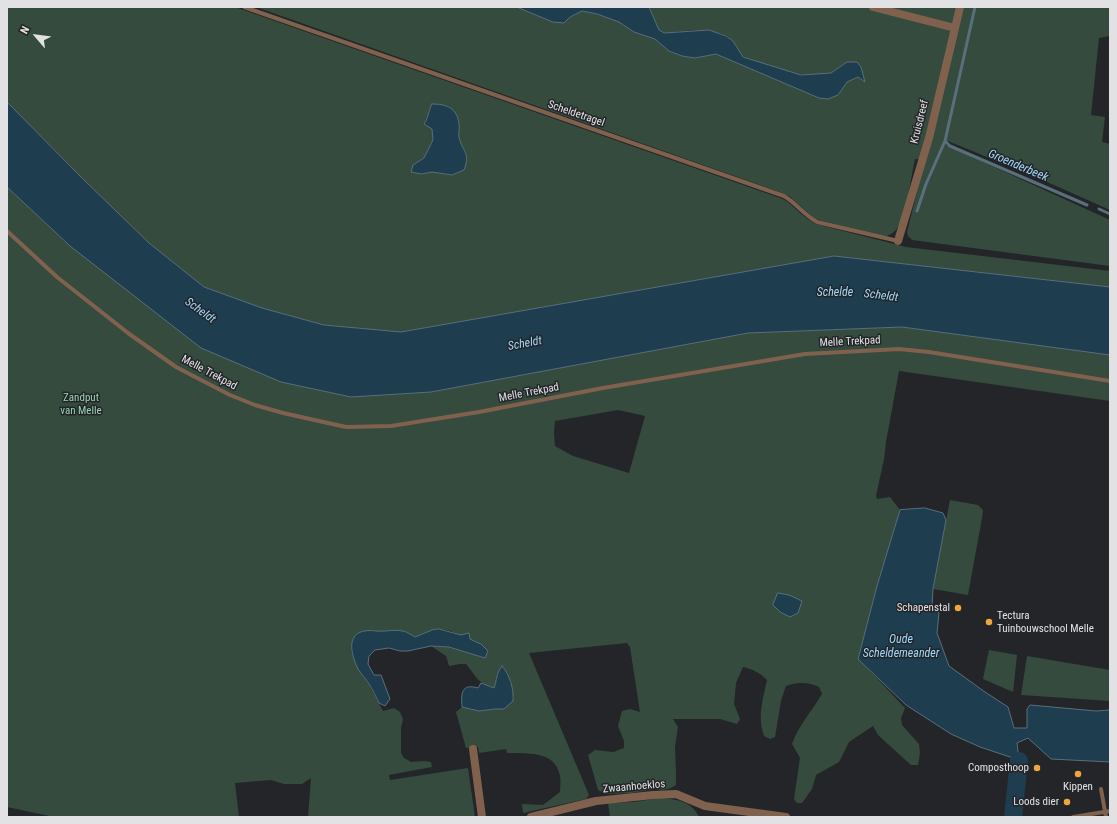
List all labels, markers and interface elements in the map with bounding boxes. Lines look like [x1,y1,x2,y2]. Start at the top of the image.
north arrow [16,16,56,56]
text: N [18,24,32,36]
street label: Scheldetragel [546,98,606,130]
street label: Kruisdreef [908,99,932,145]
water label: Groenderbeek [986,147,1050,185]
water label: Schelde [817,286,853,300]
water label: Scheldt [863,287,899,305]
water label: Scheldt [182,295,218,327]
water label: Scheldt [507,334,543,354]
street label: Melle Trekpad [819,334,881,350]
street label: Melle Trekpad [179,353,239,393]
street label: Melle Trekpad [498,381,560,405]
park label: Zandput van Melle [60,391,102,417]
place label: Schapenstal [897,601,950,615]
marker: Schapenstal [953,603,963,613]
place label: Tectura Tuinbouwschool Melle [997,609,1094,635]
marker: Tectura Tuinbouwschool Melle [984,617,994,627]
water label: Oude Scheldemeander [863,633,939,661]
place label: Composthoop [968,761,1029,775]
marker: Composthoop [1032,763,1042,773]
marker: Kippen [1073,769,1083,779]
street label: Zwaanhoeklos [602,778,666,796]
place label: Kippen [1063,780,1093,794]
place label: Loods dier [1013,795,1059,809]
marker: Loods dier [1062,797,1072,807]

